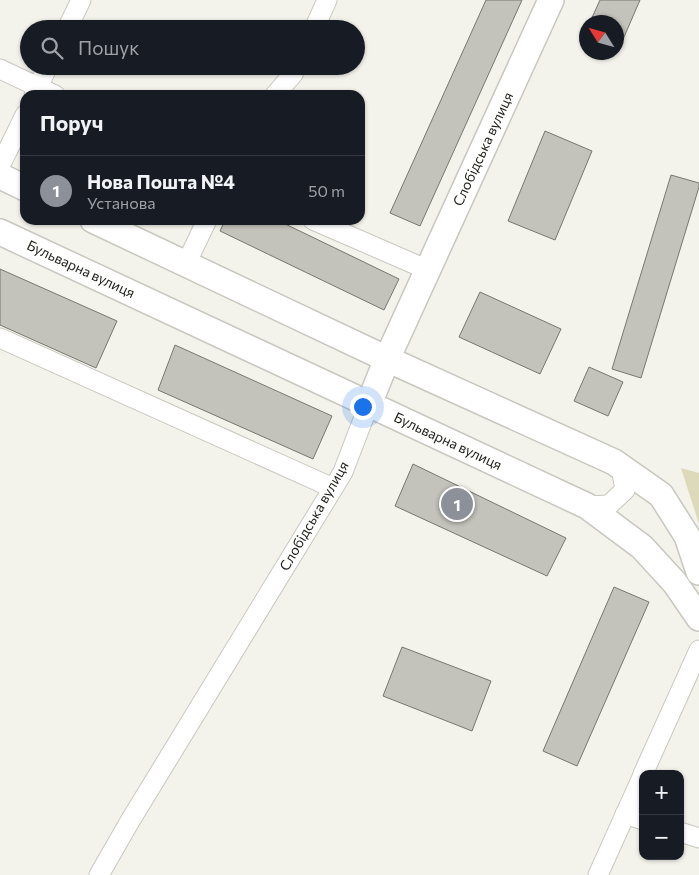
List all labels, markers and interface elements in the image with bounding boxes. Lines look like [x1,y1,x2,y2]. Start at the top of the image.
north arrow [579,15,624,60]
search box [20,20,365,75]
icon: search [38,34,66,62]
text: Пошук [78,36,139,59]
street label: Слобідська вулиця [449,89,516,208]
text: Поруч [40,110,103,135]
text: Нова Пошта №4 [87,170,235,193]
text: 1 [52,181,60,200]
text: 50 m [308,181,345,200]
text: Установа [87,193,156,212]
street label: Бульварна вулиця [25,236,138,301]
your location [350,394,376,420]
street label: Бульварна вулиця [392,408,505,473]
street label: Слобідська вулиця [275,458,352,574]
pin: 1 [441,485,473,523]
map controls [639,770,684,860]
button: + [639,770,684,815]
button: − [639,815,684,860]

